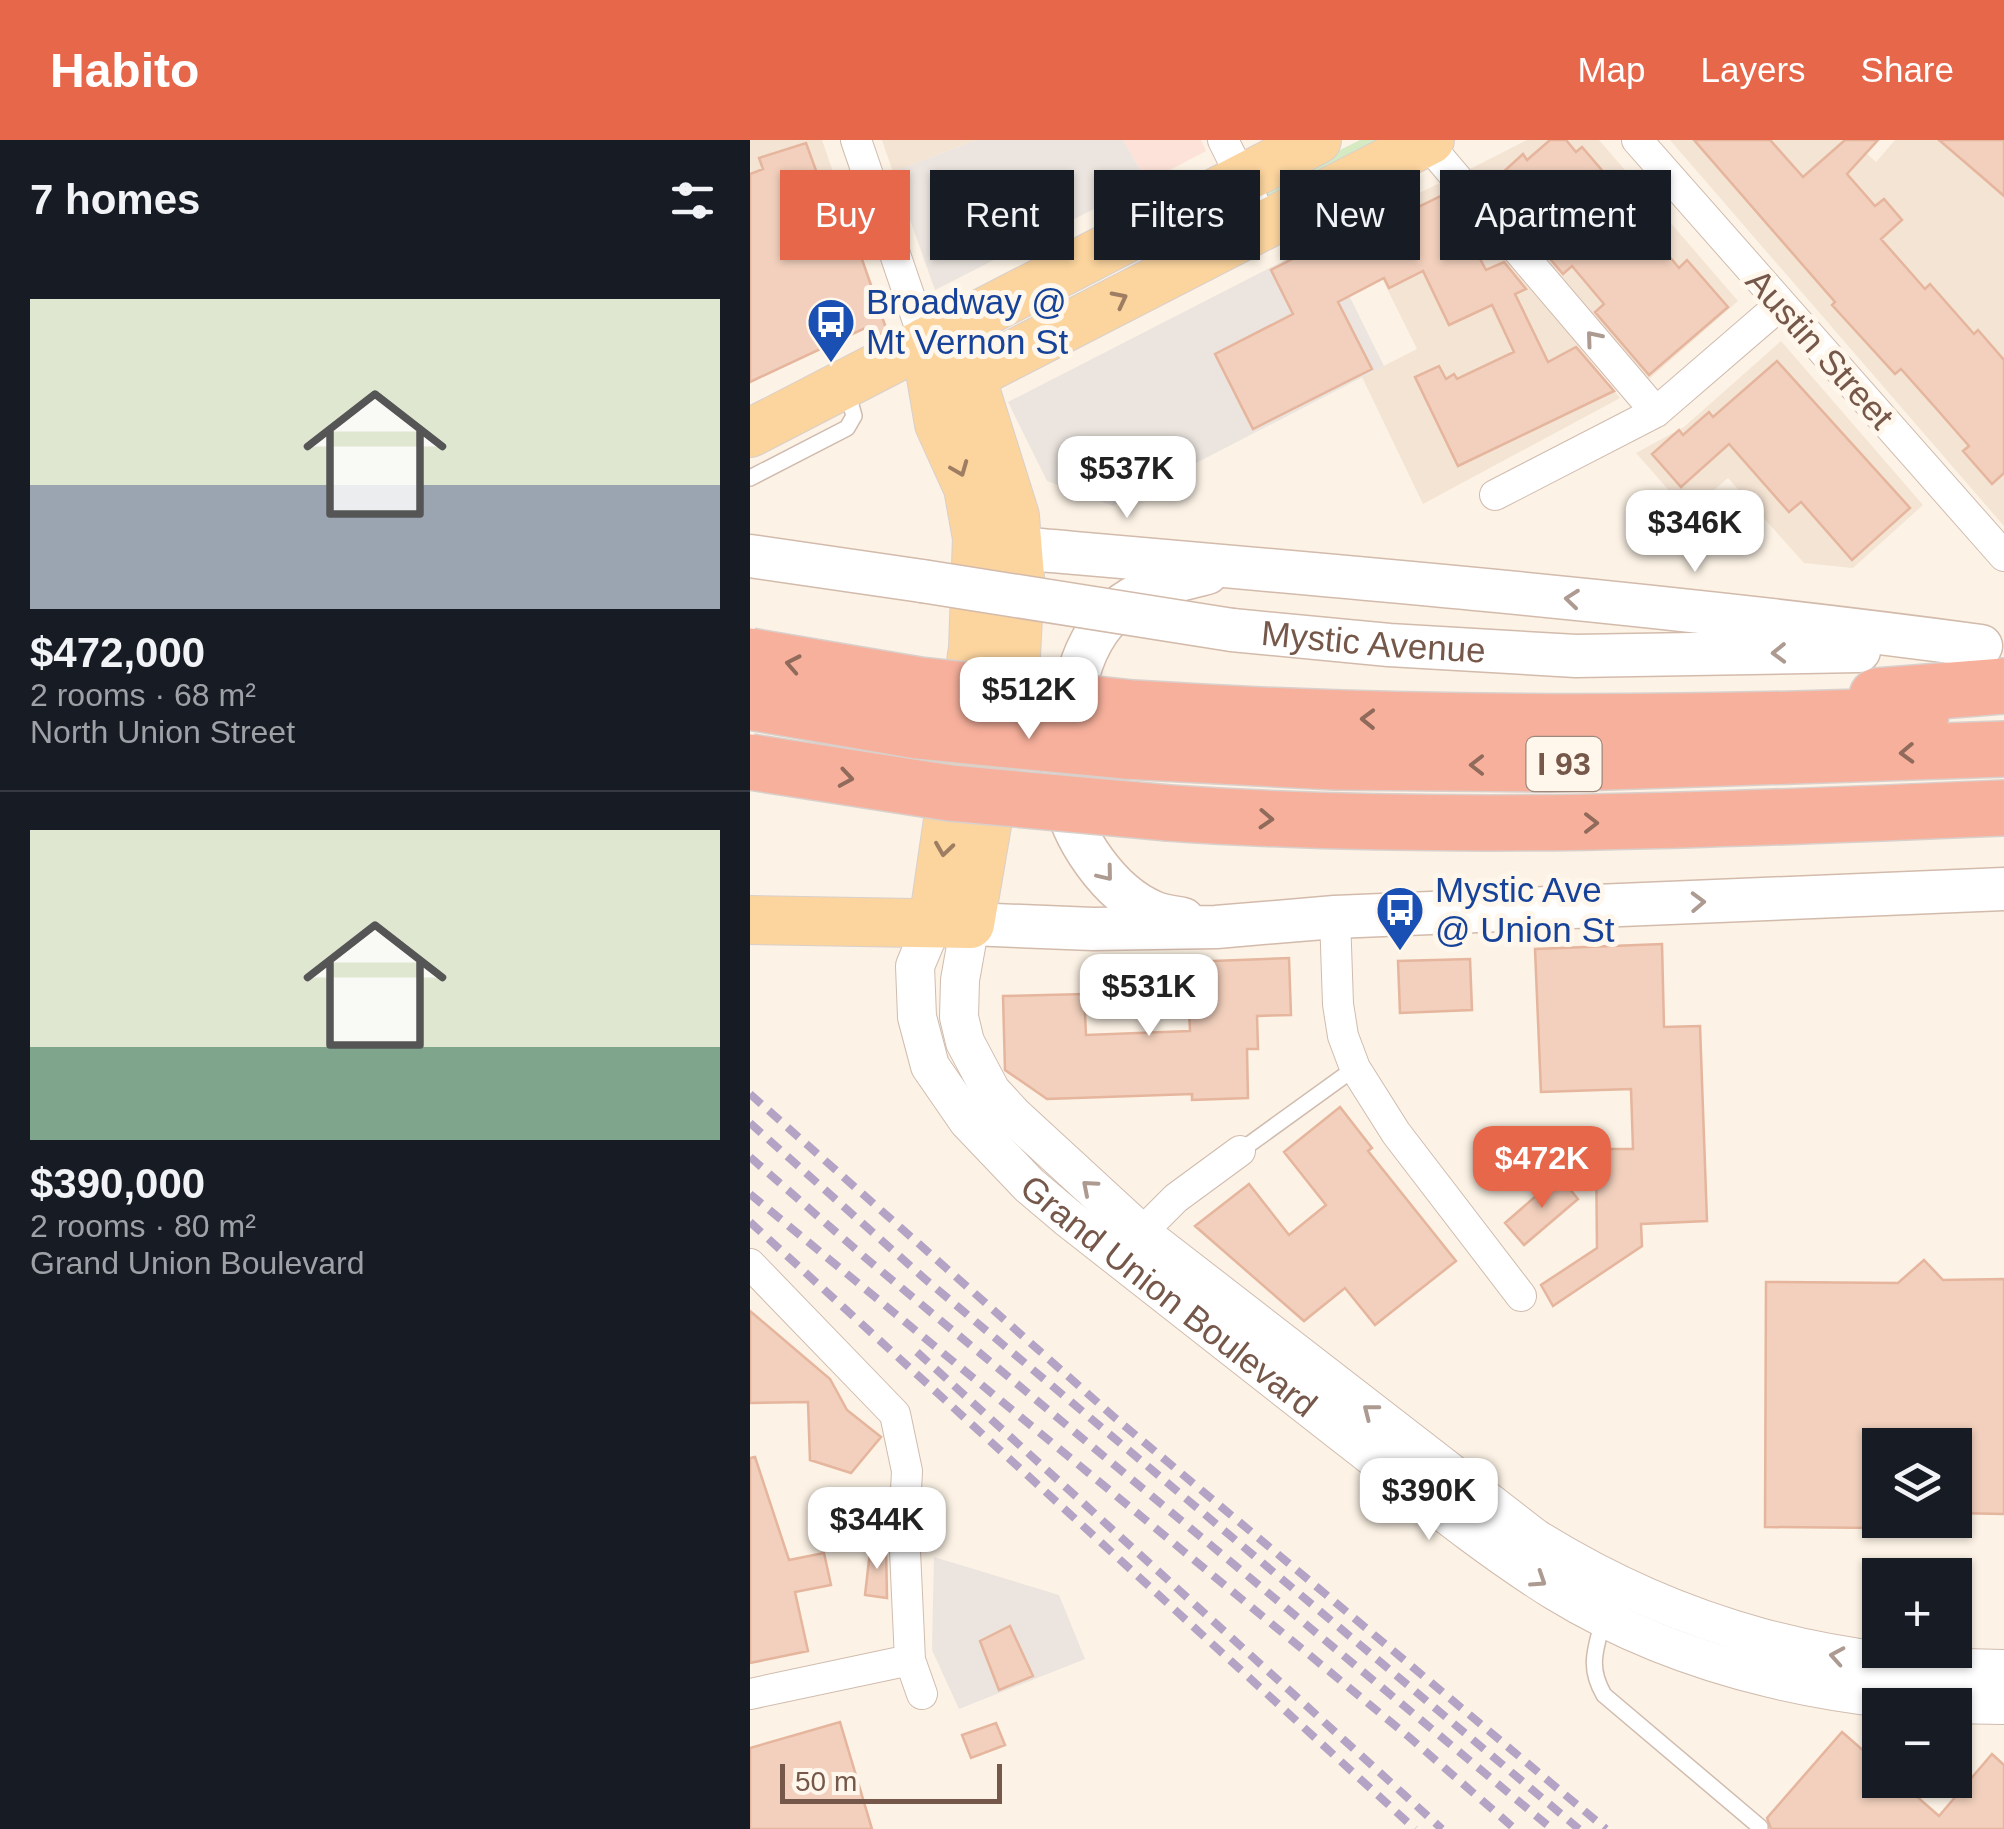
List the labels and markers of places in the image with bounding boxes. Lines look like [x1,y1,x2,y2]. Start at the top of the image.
place label: Broadway @ Mt Vernon St [866,282,1069,361]
bus stop icon: Broadway @ Mt Vernon St [805,296,857,364]
pin: $537K [1057,436,1197,521]
pin: $346K [1625,490,1765,575]
pin: $512K [959,657,1099,742]
place label: Mystic Ave @ Union St [1435,870,1615,949]
bus stop icon: Mystic Ave @ Union St [1374,884,1426,952]
pin: $531K [1079,954,1219,1039]
pin: $472K [1472,1126,1612,1211]
pin: $390K [1359,1458,1499,1543]
pin: $344K [807,1487,947,1572]

